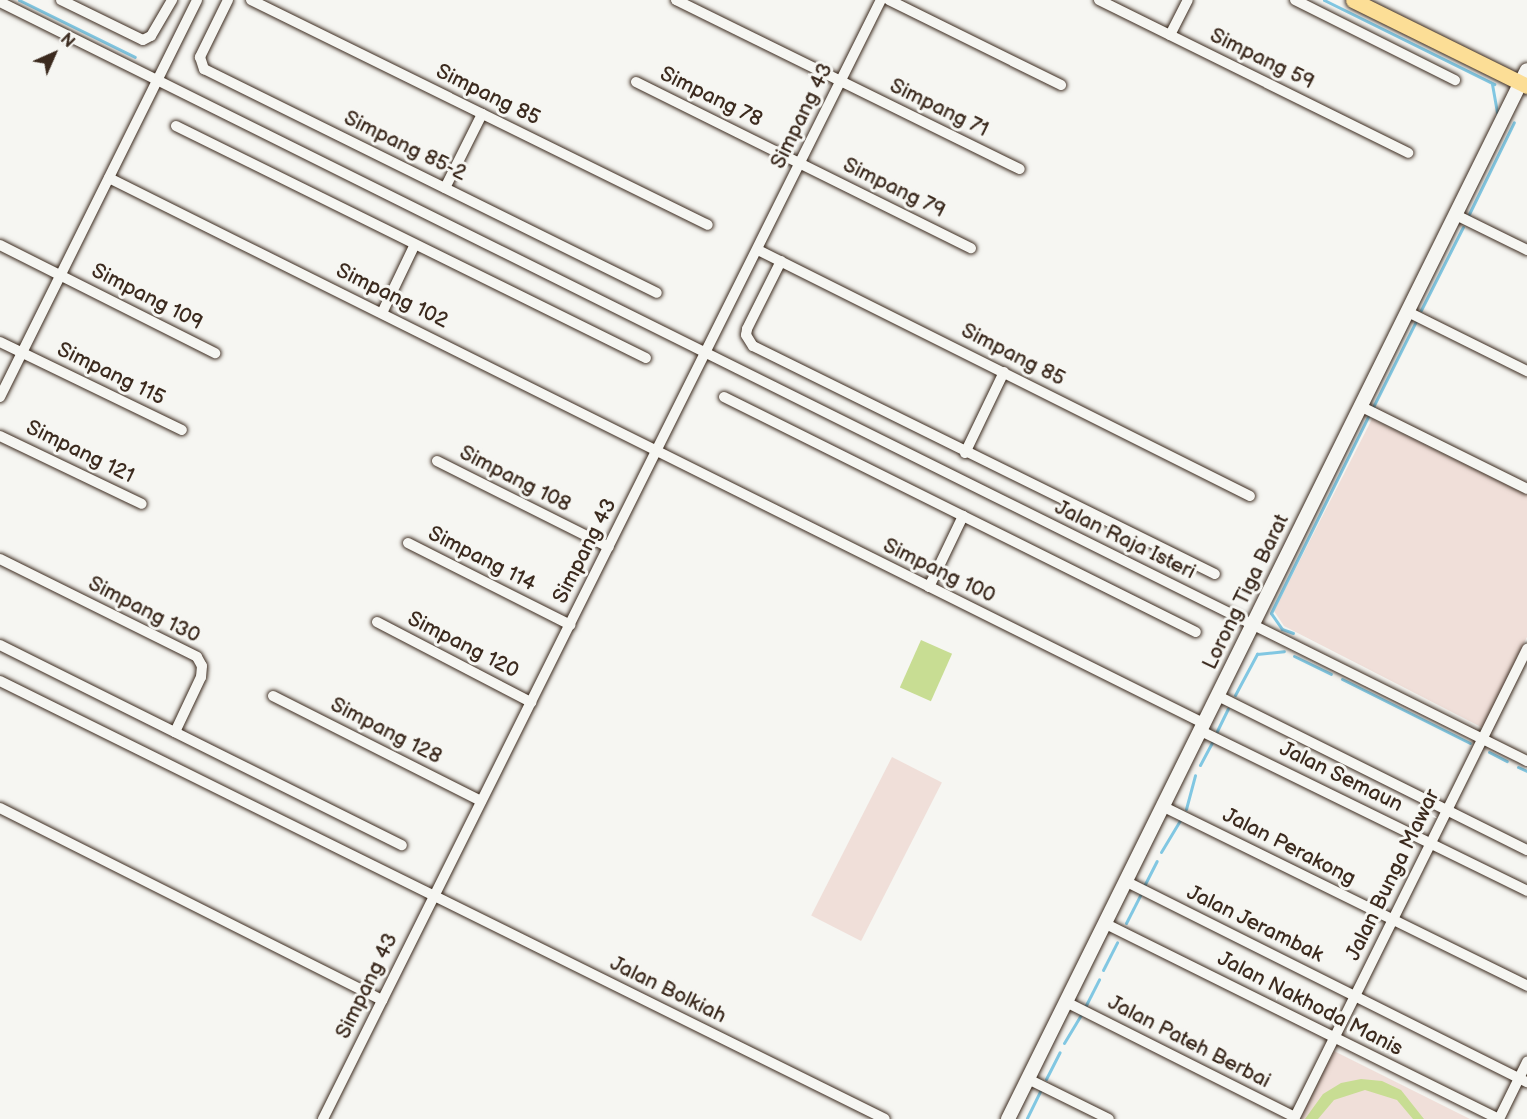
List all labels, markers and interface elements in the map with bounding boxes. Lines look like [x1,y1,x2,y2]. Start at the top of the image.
street label: Simpang 59 [1206,23,1318,95]
north arrow [24,24,84,84]
text: N [56,30,78,52]
street label: Simpang 85 [432,59,544,131]
street label: Simpang 43 [766,59,838,173]
street label: Simpang 78 [655,61,767,133]
street label: Simpang 71 [885,73,993,143]
street label: Simpang 85-2 [340,106,470,186]
street label: Simpang 79 [839,152,949,224]
street label: Simpang 109 [87,258,207,336]
street label: Simpang 102 [332,258,452,334]
street label: Simpang 85 [957,318,1069,392]
street label: Simpang 115 [53,337,169,411]
street label: Simpang 121 [22,415,138,489]
street label: Simpang 108 [455,440,575,518]
street label: Simpang 43 [548,494,622,608]
street label: Jalan Raja Isteri [1051,495,1199,585]
street label: Lorong Tiga Barat [1197,510,1295,674]
street label: Simpang 114 [424,521,540,597]
street label: Simpang 100 [879,533,999,609]
street label: Simpang 130 [84,571,204,649]
street label: Simpang 120 [403,606,523,684]
street label: Simpang 128 [326,692,446,770]
street label: Jalan Semaun [1275,736,1407,818]
street label: Jalan Bunga Mawar [1341,785,1445,965]
street label: Jalan Perakong [1218,803,1360,891]
street label: Jalan Jerambak [1182,880,1328,968]
street label: Simpang 43 [331,929,403,1043]
street label: Jalan Nakhoda Manis [1213,946,1407,1062]
street label: Jalan Bolkiah [606,951,730,1029]
street label: Jalan Pateh Berbai [1103,990,1275,1094]

